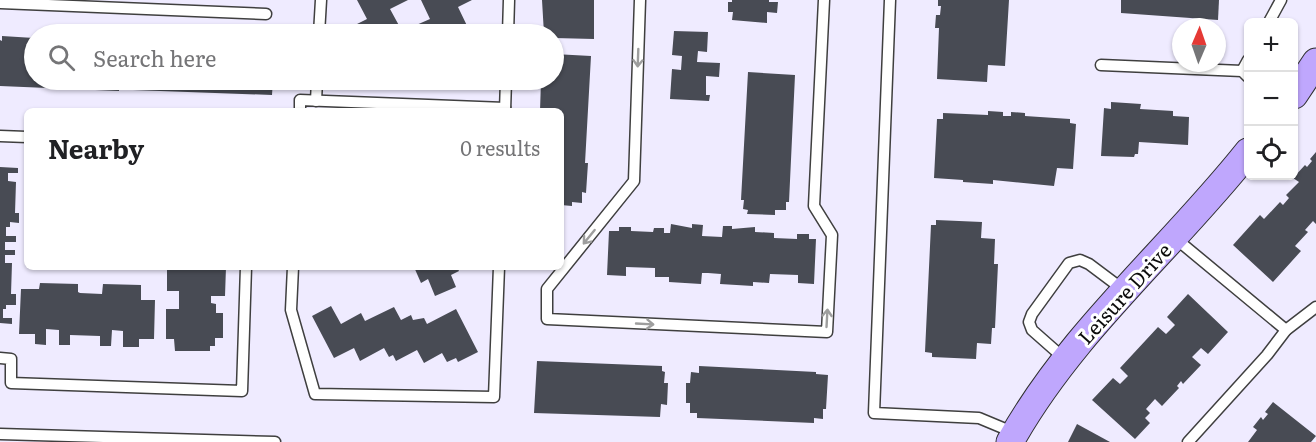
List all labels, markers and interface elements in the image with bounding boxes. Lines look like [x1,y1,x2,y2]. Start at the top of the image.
north arrow [1172,18,1226,72]
map controls [1244,18,1298,180]
button: + [1244,18,1298,72]
search box [24,24,564,90]
icon: search [45,41,78,74]
text: Search here [93,41,216,74]
one-way arrow [632,48,644,68]
button: − [1244,72,1298,126]
button: locate [1244,126,1298,180]
text: Nearby [48,128,144,167]
text: 0 results [460,132,540,162]
one-way arrow [582,229,595,245]
street label: Leisure Drive [1070,235,1177,350]
one-way arrow [822,309,833,328]
one-way arrow [635,318,655,329]

